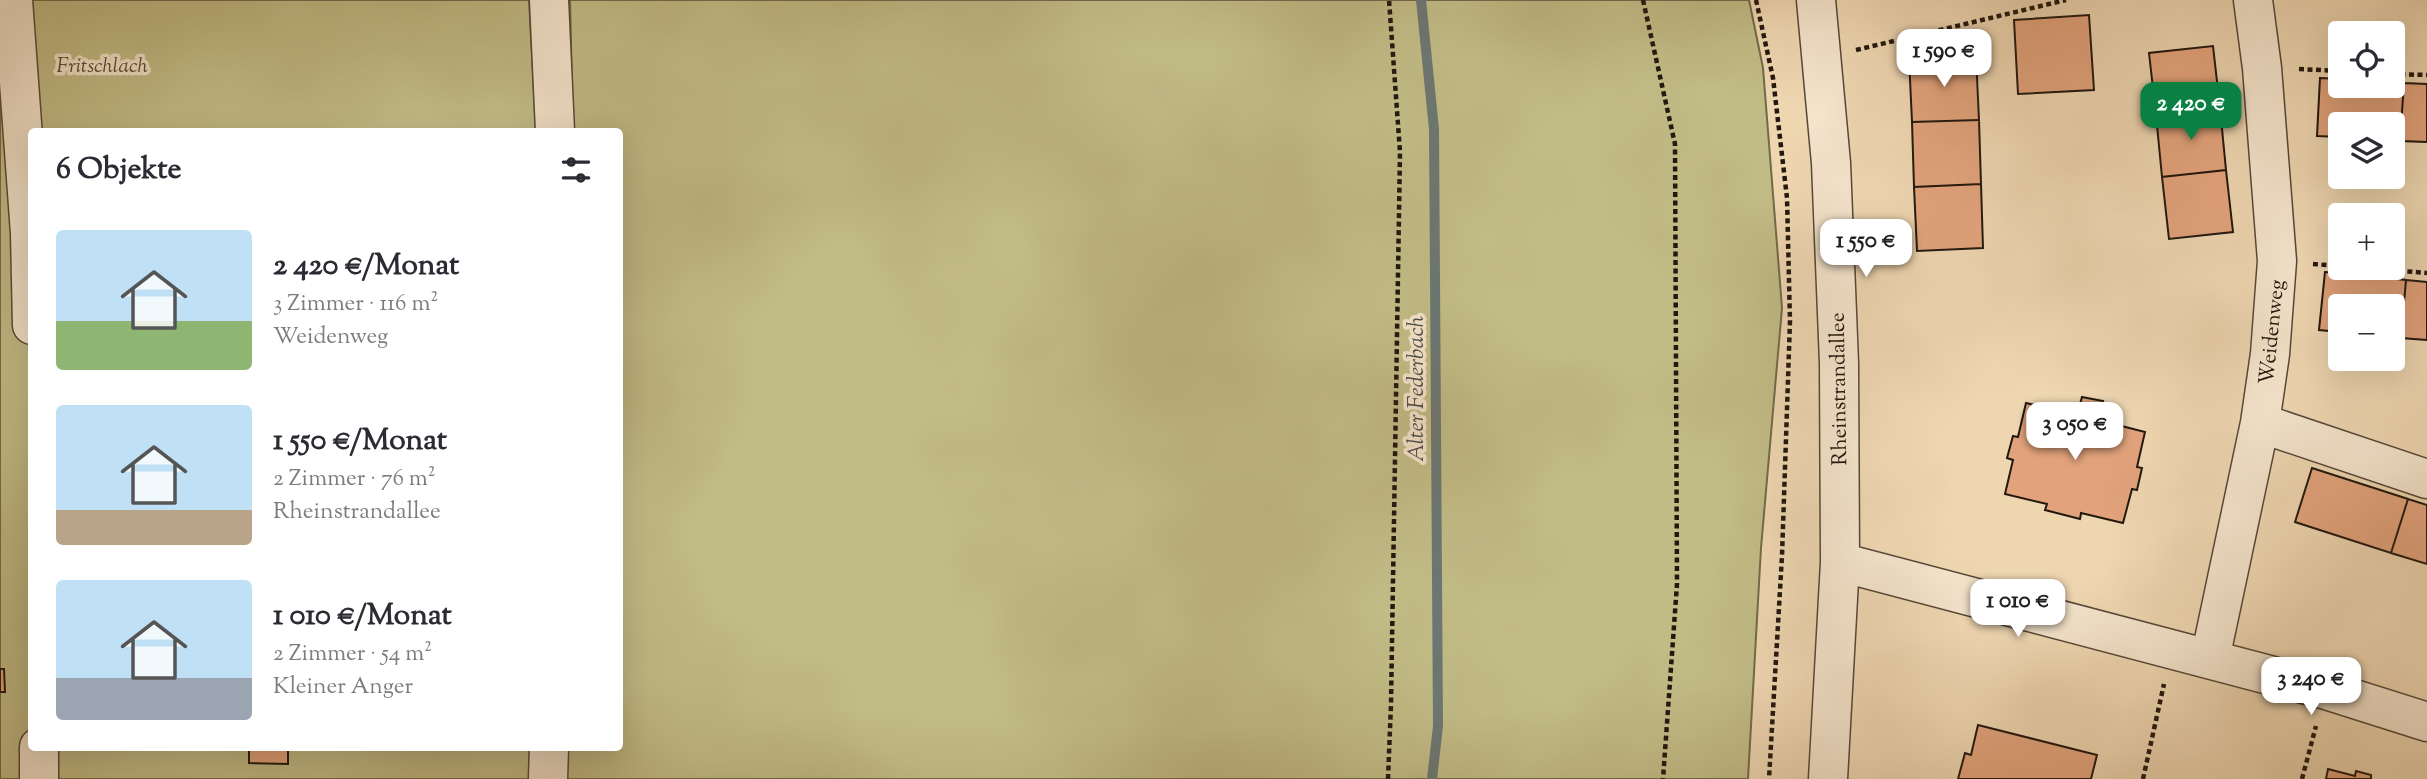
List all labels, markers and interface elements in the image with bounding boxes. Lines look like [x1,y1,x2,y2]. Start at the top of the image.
map controls [2328,21,2405,371]
button: locate [2328,21,2405,98]
pin: 1 590 € [1879,29,2009,89]
text: 1 590 € [1913,35,1975,68]
park label: Fritschlach [56,52,148,82]
pin: 2 420 € [2126,82,2256,142]
text: 2 420 € [2156,88,2226,121]
button: layers [2328,112,2405,189]
text: 6 Objekte [56,149,182,192]
icon: filters [557,151,595,189]
button: + [2328,203,2405,280]
pin: 1 550 € [1801,219,1931,279]
text: 1 550 € [1836,225,1896,258]
text: 2 420 €/Monat [273,245,459,288]
icon: home [112,258,196,342]
street label: Weidenweg [2253,278,2293,386]
text: 3 Zimmer · 116 m² [273,288,438,321]
button: − [2328,294,2405,371]
street label: Rheinstrandallee [1824,312,1856,466]
water label: Alter Federbach [1401,316,1434,462]
text: Weidenweg [273,321,388,354]
pin: 3 050 € [2010,402,2140,462]
text: 3 050 € [2042,408,2108,441]
text: 1 550 €/Monat [273,420,447,463]
icon: home [112,433,196,517]
text: 2 Zimmer · 76 m² [273,463,436,496]
text: Rheinstrandallee [273,496,441,529]
pin: 1 010 € [1953,580,2083,639]
text: 1 010 € [1986,585,2050,618]
text: 1 010 €/Monat [273,595,452,638]
icon: home [112,608,196,692]
text: 2 Zimmer · 54 m² [273,638,432,671]
pin: 3 240 € [2246,658,2376,717]
text: 3 240 € [2277,663,2345,696]
text: Kleiner Anger [273,671,413,704]

